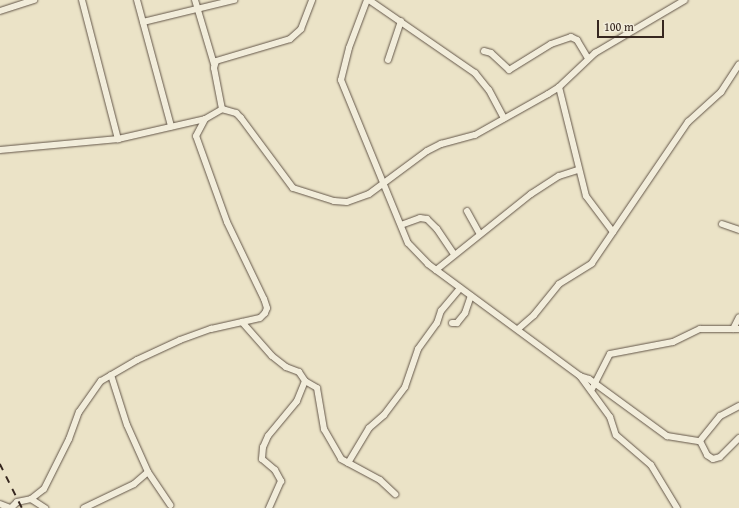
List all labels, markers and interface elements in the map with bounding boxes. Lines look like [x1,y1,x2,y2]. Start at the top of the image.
scale bar [599,12,666,38]
text: 100 m [604,18,634,35]

